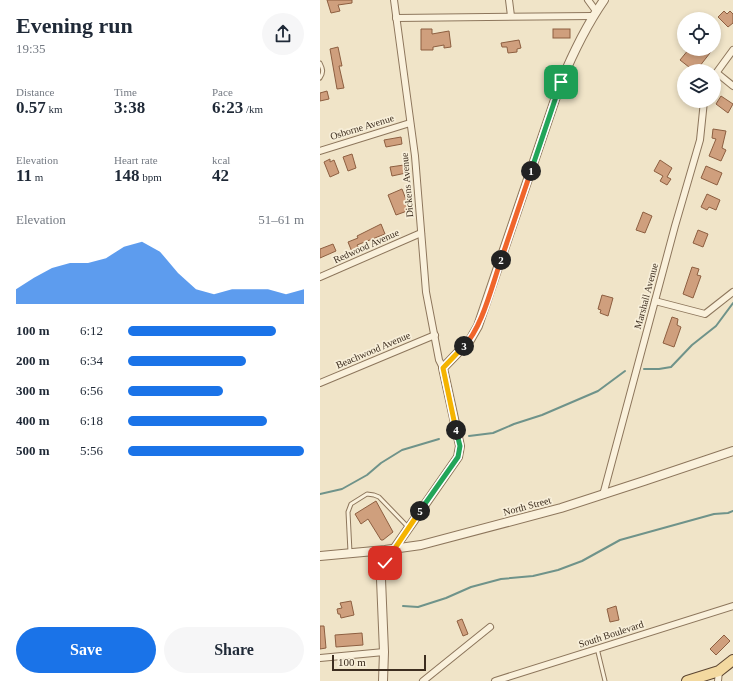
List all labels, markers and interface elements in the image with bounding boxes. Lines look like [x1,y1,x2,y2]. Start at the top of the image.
map controls [677,12,721,108]
button: locate [677,12,721,56]
text: Evening run [16,13,133,38]
button: share [262,13,304,55]
text: 19:35 [16,41,46,56]
button: layers [677,64,721,108]
pin [544,65,578,99]
icon: arrive [550,71,572,93]
text: Distance [16,86,54,98]
text: Time [114,86,137,98]
text: Pace [212,86,233,98]
text: 0.57 [16,98,46,117]
text: 3:38 [114,98,145,117]
text: 6:23 [212,98,243,117]
text: km [46,103,63,115]
text: /km [243,103,263,115]
street label: Osborne Avenue [329,112,396,142]
street label: Dickens Avenue [399,152,415,218]
text: Elevation [16,154,58,166]
text: Heart rate [114,154,158,166]
text: kcal [212,154,230,166]
pin: 1 [521,161,541,181]
text: 1 [528,165,534,177]
text: 11 [16,166,32,185]
text: 148 [114,166,140,185]
text: 42 [212,166,229,185]
text: m [32,171,43,183]
text: bpm [140,171,162,183]
text: Elevation [16,212,66,227]
text: 51–61 m [258,212,304,227]
street label: Redwood Avenue [331,226,401,265]
pin: 2 [491,250,511,270]
text: 2 [498,254,504,266]
street label: Marshall Avenue [632,261,660,330]
text: 100 m [16,323,50,338]
text: 6:12 [80,323,103,338]
street label: Beachwood Avenue [334,329,412,371]
pin: 3 [454,336,474,356]
text: 3 [461,340,467,352]
text: 200 m [16,353,50,368]
text: 6:34 [80,353,103,368]
text: 300 m [16,383,50,398]
text: 6:56 [80,383,103,398]
text: 400 m [16,413,50,428]
text: 6:18 [80,413,103,428]
pin: 4 [446,420,466,440]
text: 4 [453,424,459,436]
text: 500 m [16,443,50,458]
text: 5:56 [80,443,103,458]
street label: North Street [502,494,552,518]
pin: 5 [410,501,430,521]
text: 5 [417,505,423,517]
pin [368,546,402,580]
icon: check [374,552,396,574]
street label: South Boulevard [577,618,645,650]
button: Save [16,627,156,673]
button: Share [164,627,304,673]
scale bar [332,653,426,672]
text: 100 m [338,656,366,668]

